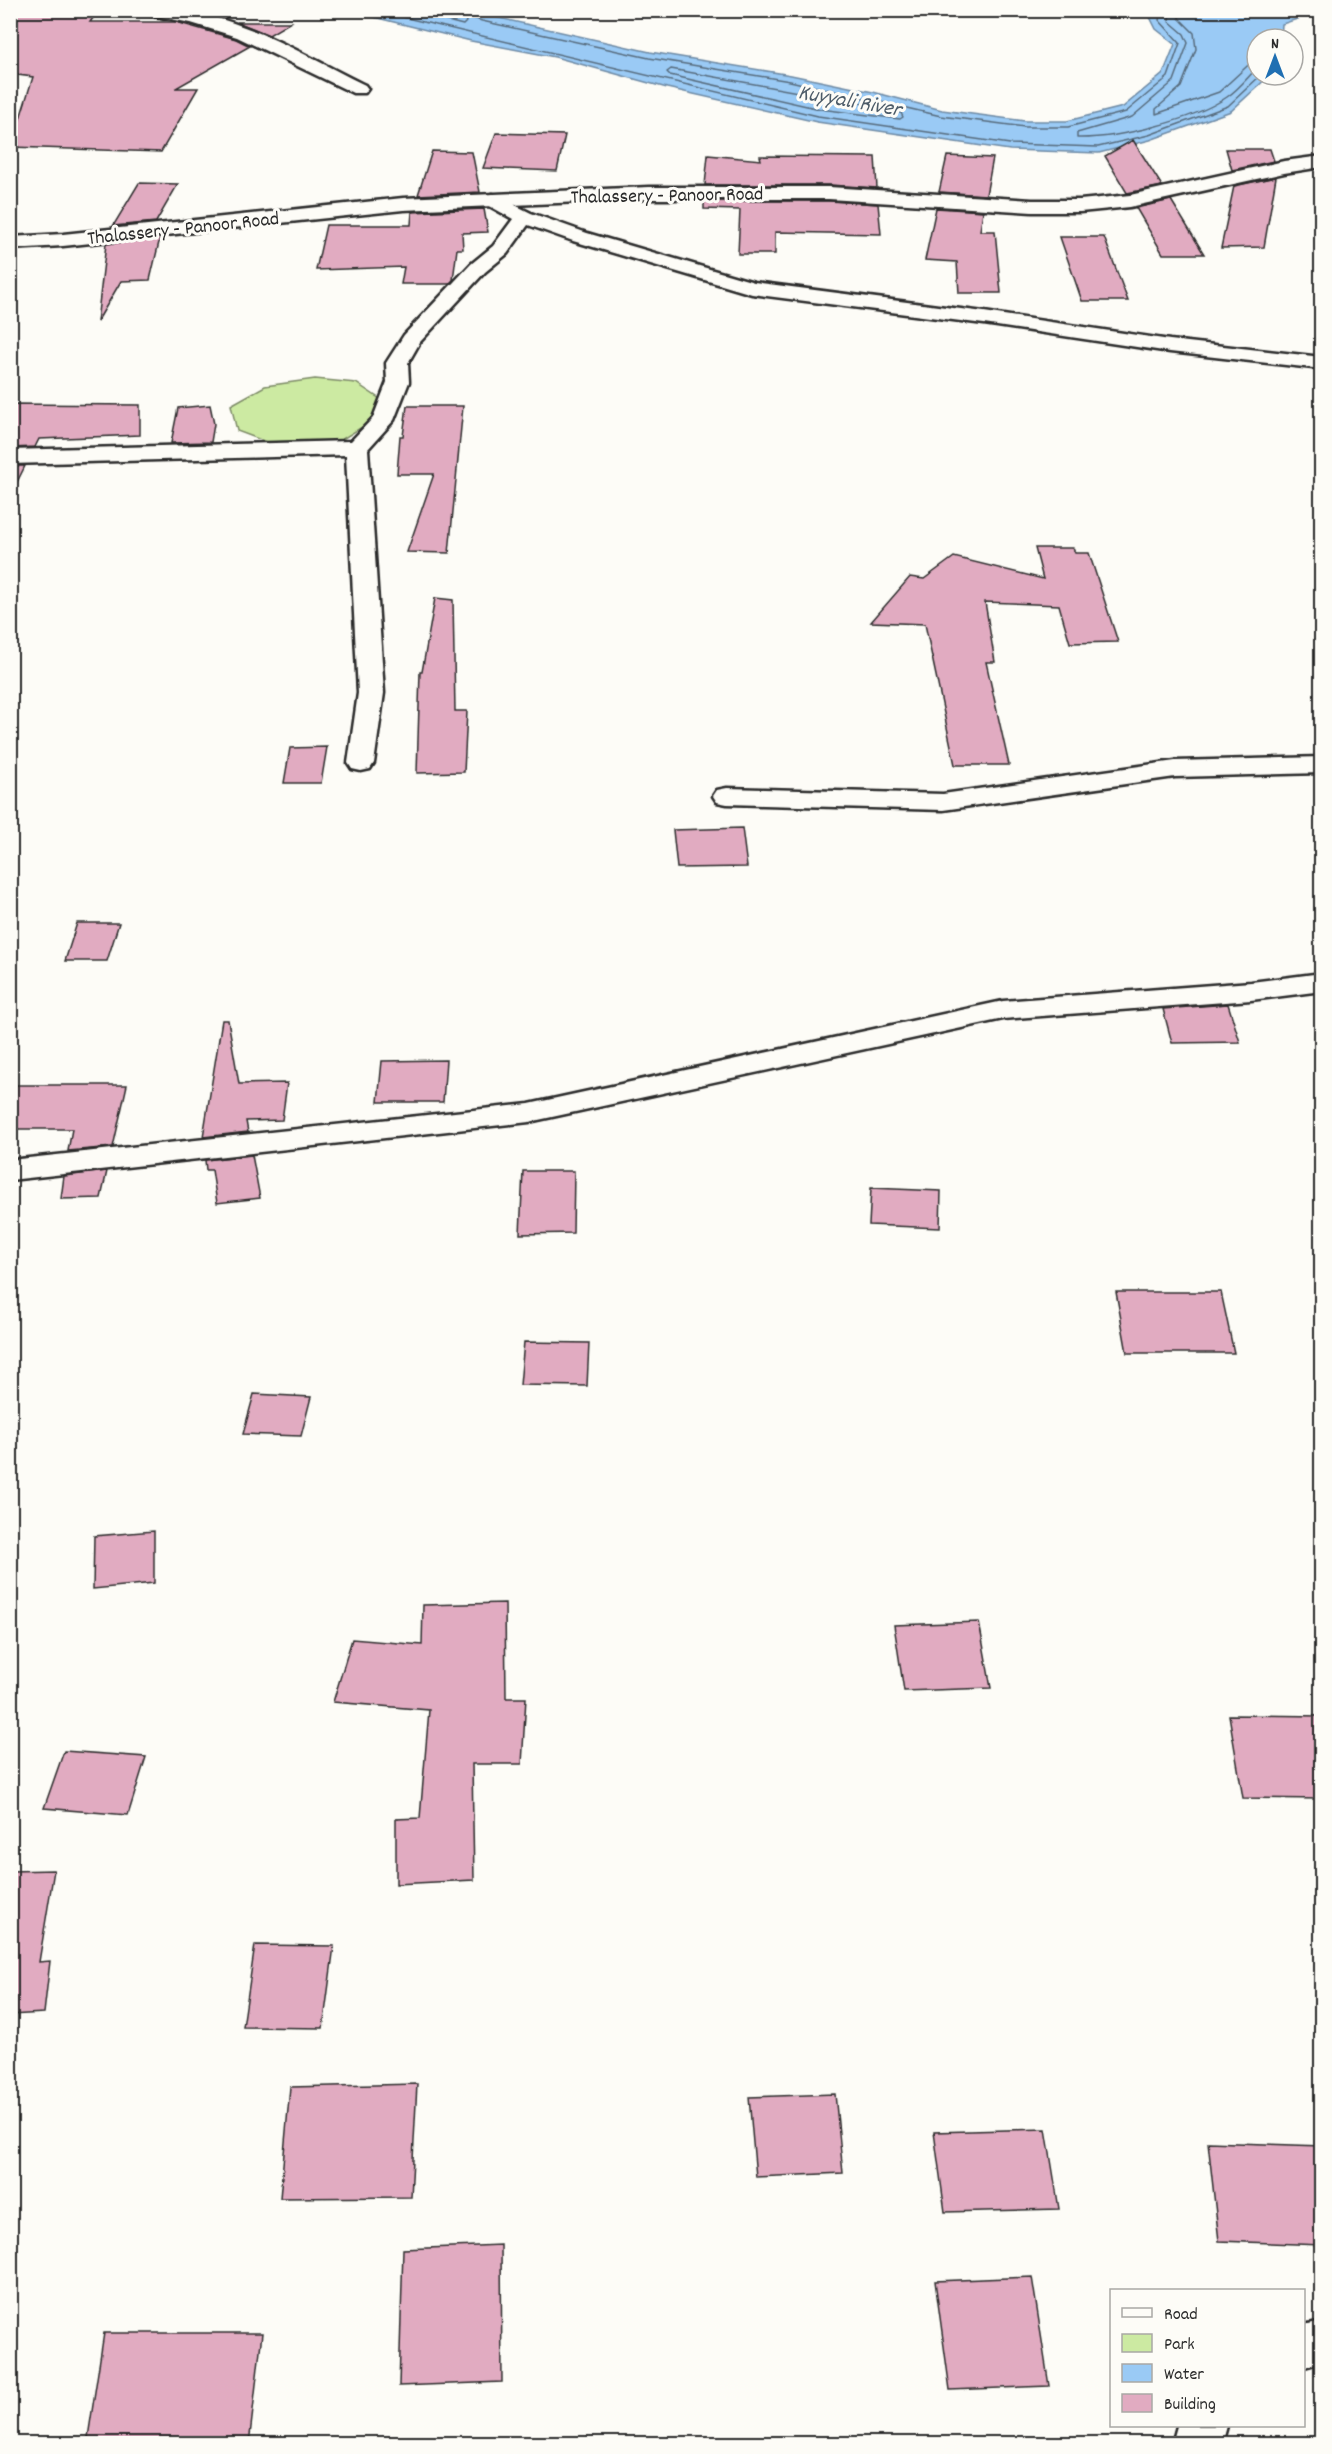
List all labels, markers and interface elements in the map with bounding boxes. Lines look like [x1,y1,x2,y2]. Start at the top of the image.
north arrow [1245,27,1305,87]
text: N [1271,33,1279,56]
water label: Kuyyali River [796,78,906,127]
street label: Thalassery - Panoor Road [570,181,764,213]
street label: Thalassery - Panoor Road [86,206,281,254]
legend [1110,2289,1305,2427]
text: Road [1164,2303,1198,2328]
text: Park [1164,2333,1195,2358]
text: Water [1164,2363,1204,2388]
text: Building [1164,2393,1216,2418]

